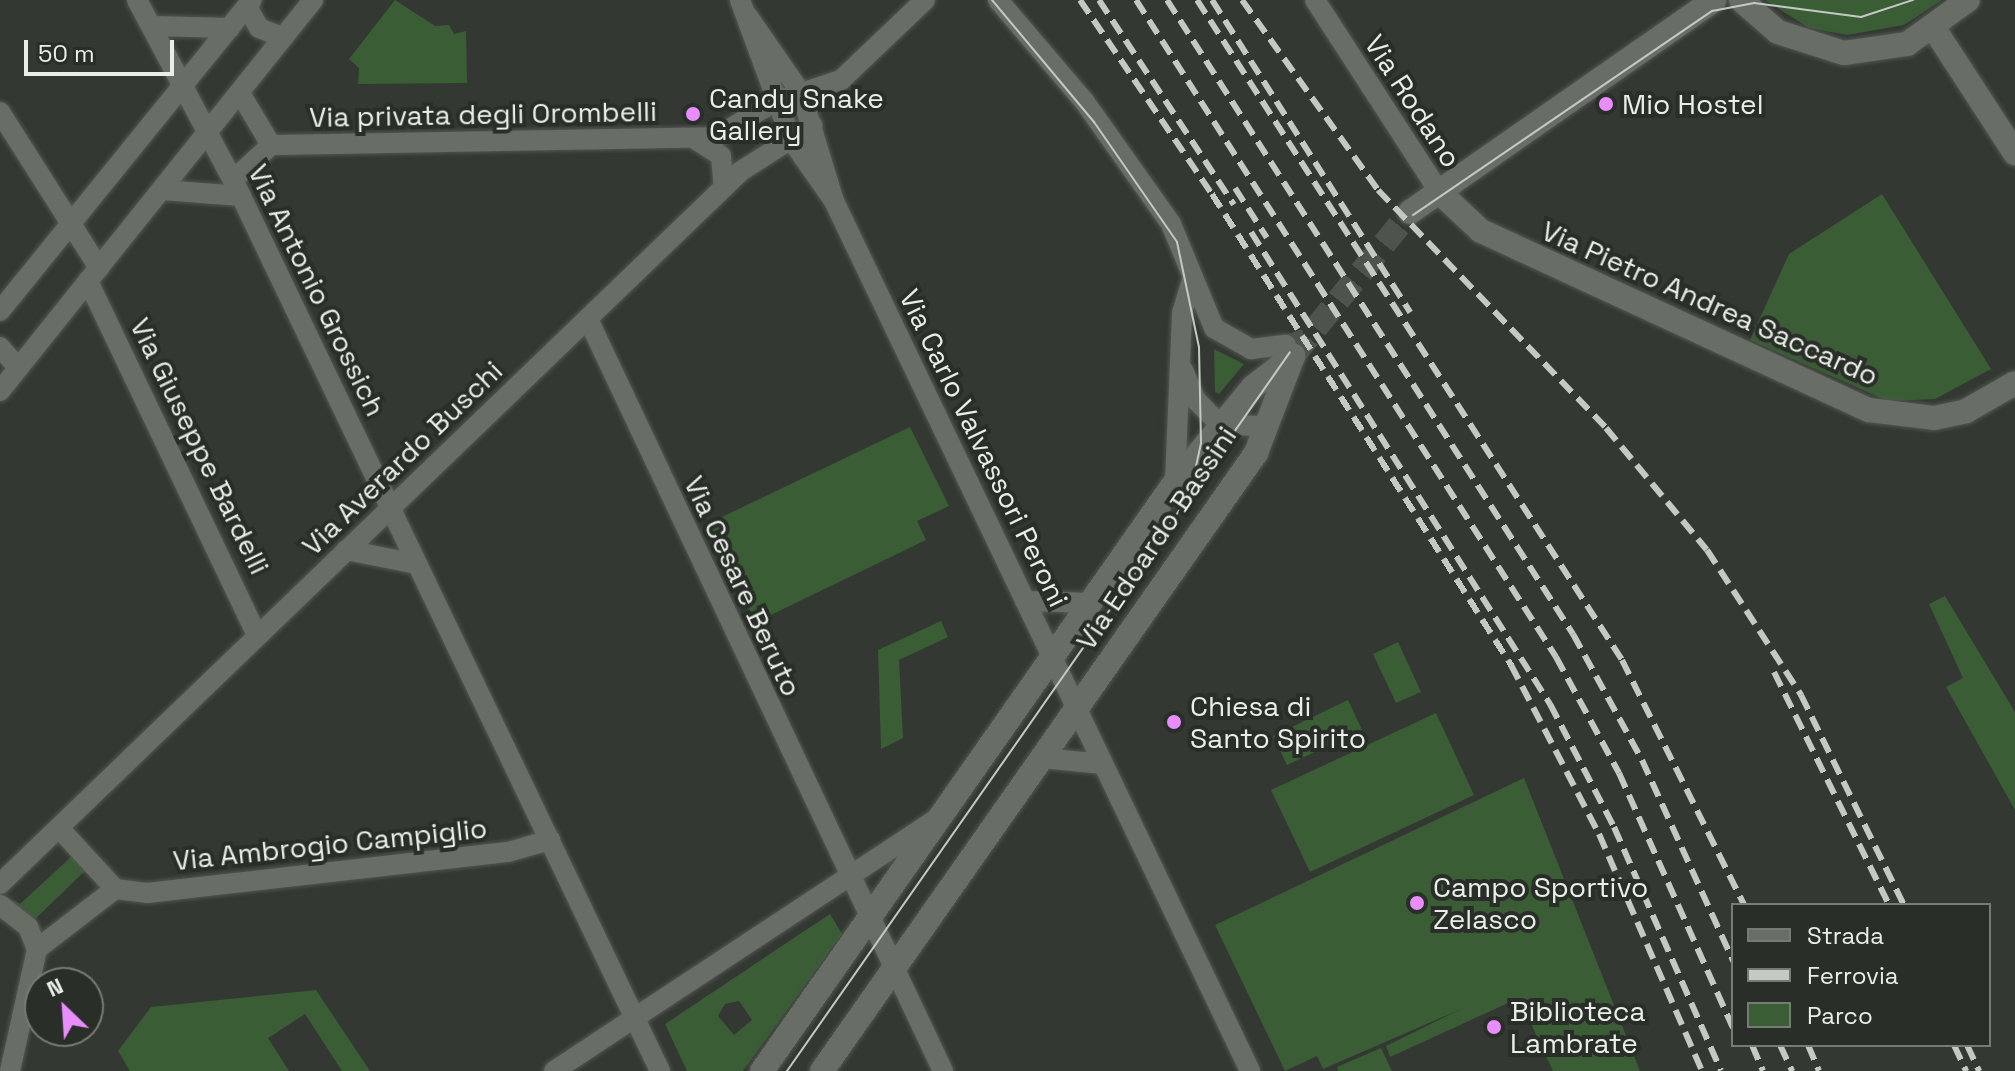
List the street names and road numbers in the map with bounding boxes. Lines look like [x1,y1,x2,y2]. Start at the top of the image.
street label: Via Rodano [1358,29,1468,173]
street label: Via privata degli Orombelli [309,94,657,134]
street label: Via Antonio Grossich [241,159,393,421]
street label: Via Pietro Andrea Saccardo [1536,213,1884,393]
street label: Via Carlo Valvassori Peroni [892,284,1076,612]
street label: Via Giuseppe Bardelli [123,312,277,580]
street label: Via Averardo Buschi [295,354,509,562]
street label: Via Edoardo Bassini [1069,420,1243,656]
street label: Via Cesare Beruto [677,471,809,701]
street label: Via Ambrogio Campiglio [171,811,489,877]

